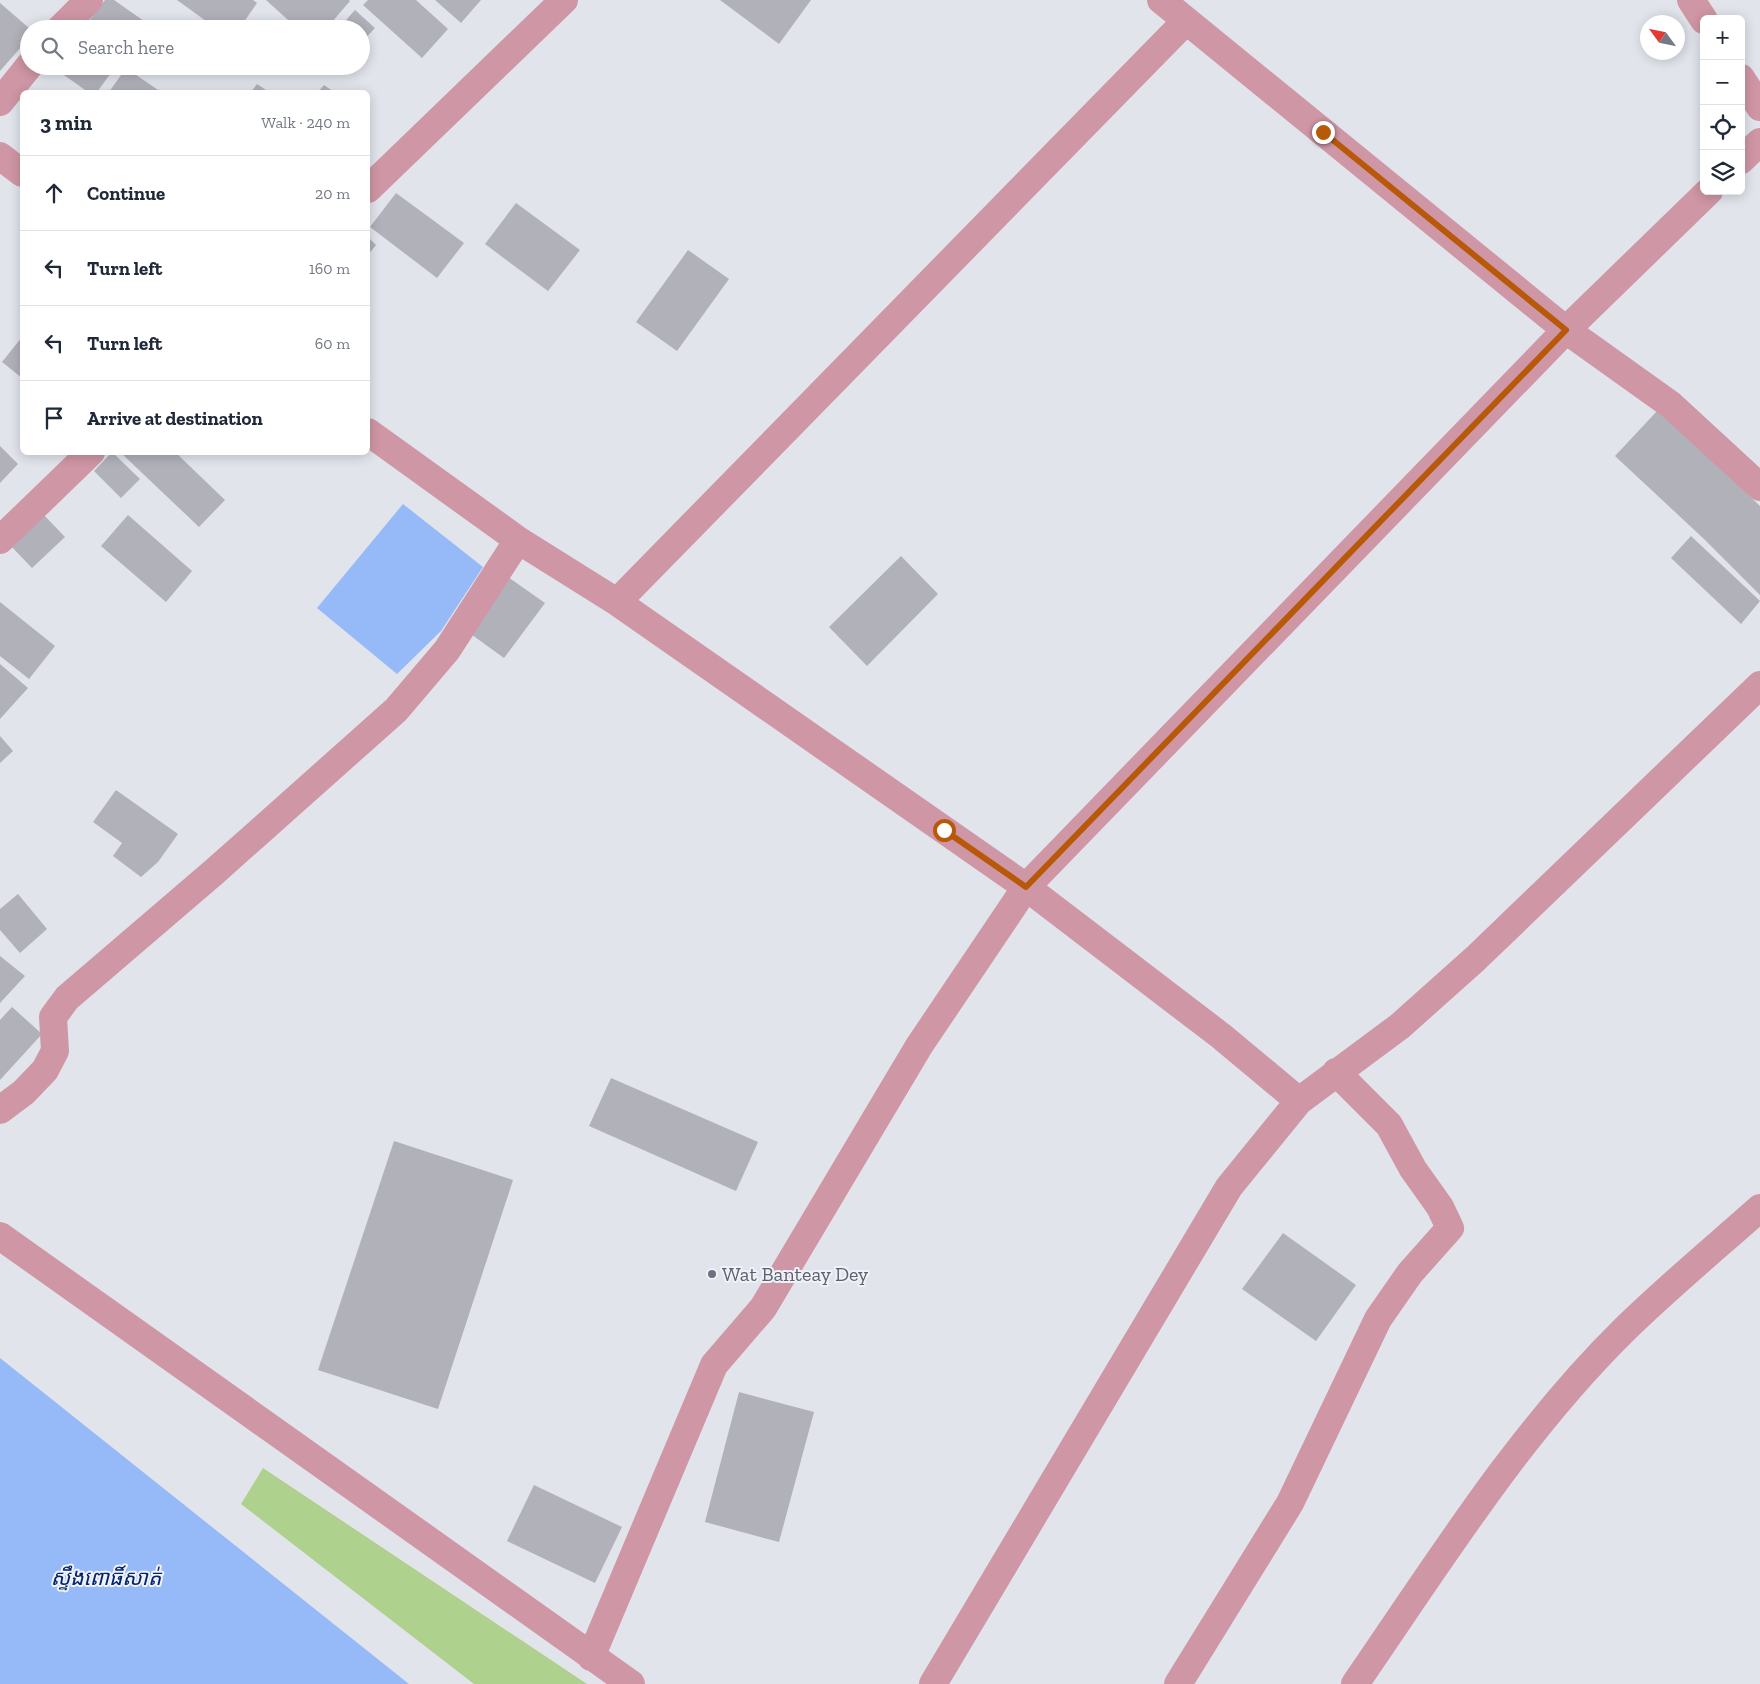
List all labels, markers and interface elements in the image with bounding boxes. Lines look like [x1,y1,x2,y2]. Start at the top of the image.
north arrow [1640,15,1685,60]
map controls [1700,15,1745,195]
button: + [1700,15,1745,60]
search box [20,20,370,75]
icon: search [38,34,66,62]
text: Search here [78,36,174,59]
button: − [1700,60,1745,105]
button: locate [1700,105,1745,150]
text: 3 min [40,110,92,135]
text: Walk · 240 m [261,113,350,132]
route end [1312,121,1335,144]
button: layers [1700,150,1745,195]
icon: ahead [40,179,68,207]
text: Continue [87,182,165,205]
text: 20 m [315,184,350,203]
icon: left [40,254,68,282]
text: Turn left [87,257,162,280]
text: 160 m [309,259,350,278]
icon: left [40,329,68,357]
text: Turn left [87,332,162,355]
text: 60 m [315,334,350,353]
icon: arrive [40,404,68,432]
text: Arrive at destination [87,407,263,430]
route start [933,819,956,842]
place label: Wat Banteay Dey [722,1262,869,1286]
marker: Wat Banteay Dey [706,1268,718,1280]
water label: ស្ទឹងពោធិ៍សាត់ [51,1565,163,1591]

